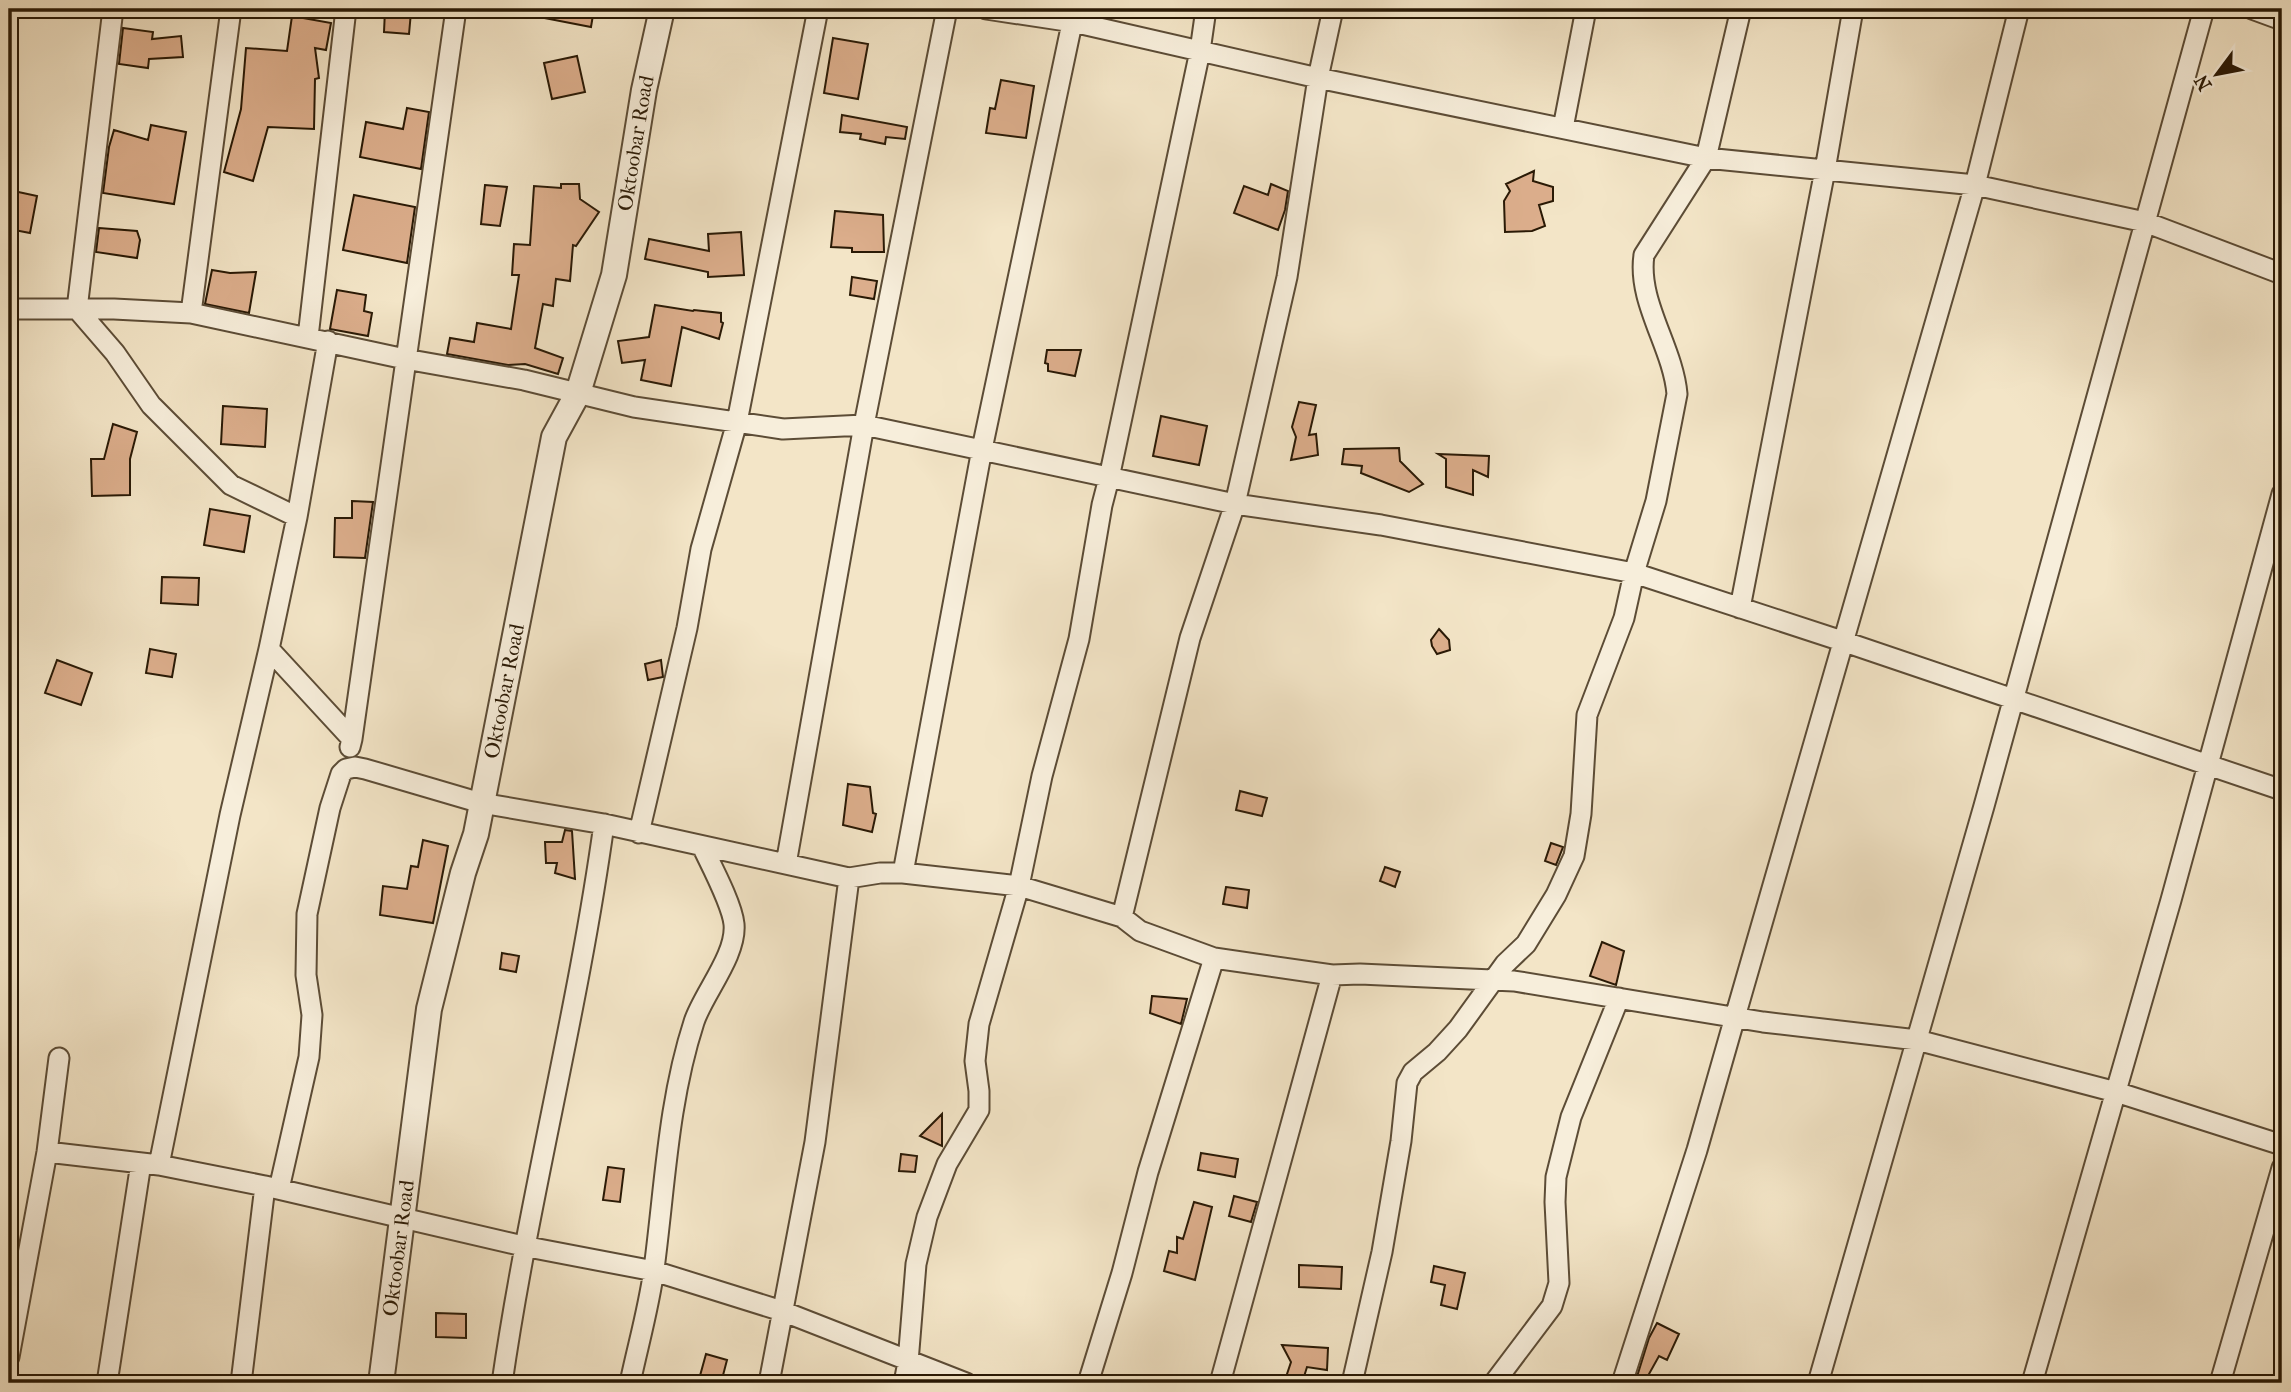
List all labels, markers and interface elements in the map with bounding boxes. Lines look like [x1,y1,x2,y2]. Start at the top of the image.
north arrow [2182,38,2252,108]
text: N [2190,70,2217,94]
street label: Oktoobar Road [613,73,659,213]
street label: Oktoobar Road [479,621,529,761]
street label: Oktoobar Road [378,1178,419,1318]

